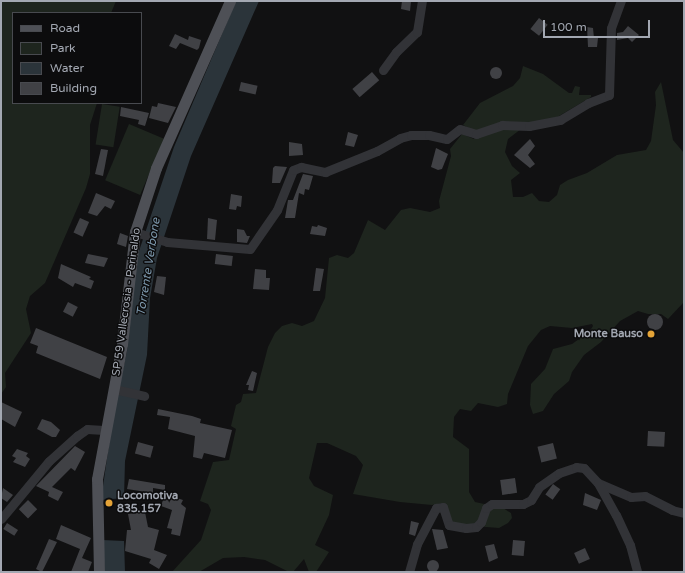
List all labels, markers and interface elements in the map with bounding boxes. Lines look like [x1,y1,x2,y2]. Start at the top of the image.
legend [12,12,142,104]
scale bar [545,12,652,38]
text: 100 m [550,20,587,34]
text: Road [50,21,80,35]
text: Park [50,41,76,55]
text: Water [50,61,84,75]
text: Building [50,81,97,95]
water label: Torrente Verbone [134,217,164,317]
street label: SP 59 Vallecrosia - Perinaldo [110,227,144,377]
place label: Monte Bauso [574,327,643,341]
marker: Monte Bauso [646,329,656,339]
place label: Locomotiva 835.157 [117,490,178,516]
marker: Locomotiva 835.157 [104,498,114,508]

